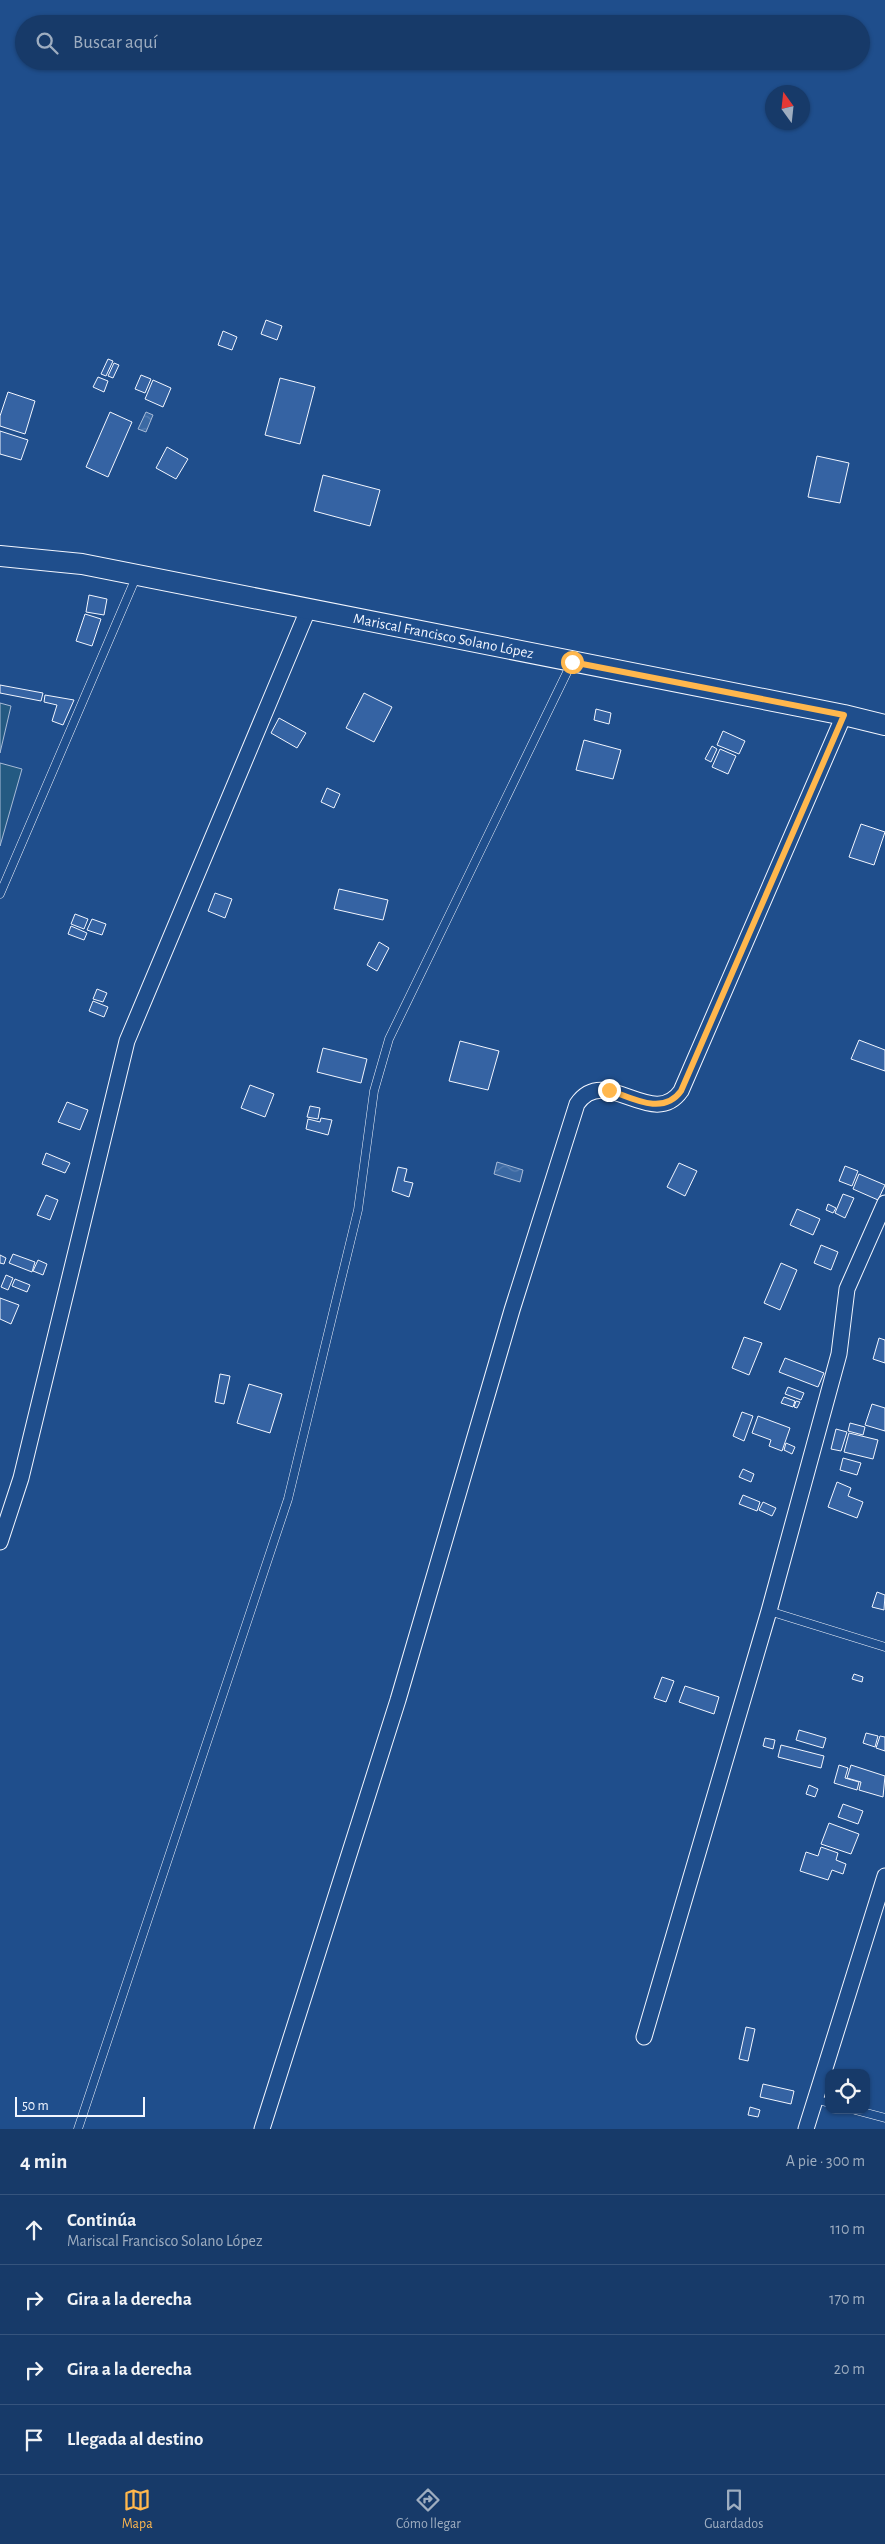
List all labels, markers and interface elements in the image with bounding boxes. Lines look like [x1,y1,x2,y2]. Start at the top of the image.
search box [15,15,870,70]
icon: search [33,29,61,57]
text: Buscar aquí [73,33,158,52]
north arrow [765,85,810,130]
street label: Mariscal Francisco Solano López [352,611,535,661]
route start [561,651,584,674]
route end [598,1079,621,1102]
map controls [825,2069,870,2114]
button: locate [825,2069,870,2114]
scale bar [15,2094,145,2117]
text: 50 m [22,2099,49,2113]
text: 4 min [20,2151,67,2172]
text: A pie · 300 m [786,2153,865,2169]
text: Continúa [67,2211,136,2230]
icon: ahead [20,2216,48,2244]
text: 110 m [830,2221,865,2237]
text: Mariscal Francisco Solano López [67,2233,263,2249]
icon: right [20,2286,48,2314]
text: Gira a la derecha [67,2290,192,2309]
text: 170 m [829,2291,865,2307]
icon: right [20,2356,48,2384]
text: Gira a la derecha [67,2360,192,2379]
text: 20 m [834,2361,865,2377]
icon: arrive [20,2426,48,2454]
text: Llegada al destino [67,2430,204,2449]
tab: Mapa [122,2486,153,2533]
tab: Cómo llegar [396,2486,461,2533]
tab: Guardados [704,2486,763,2533]

